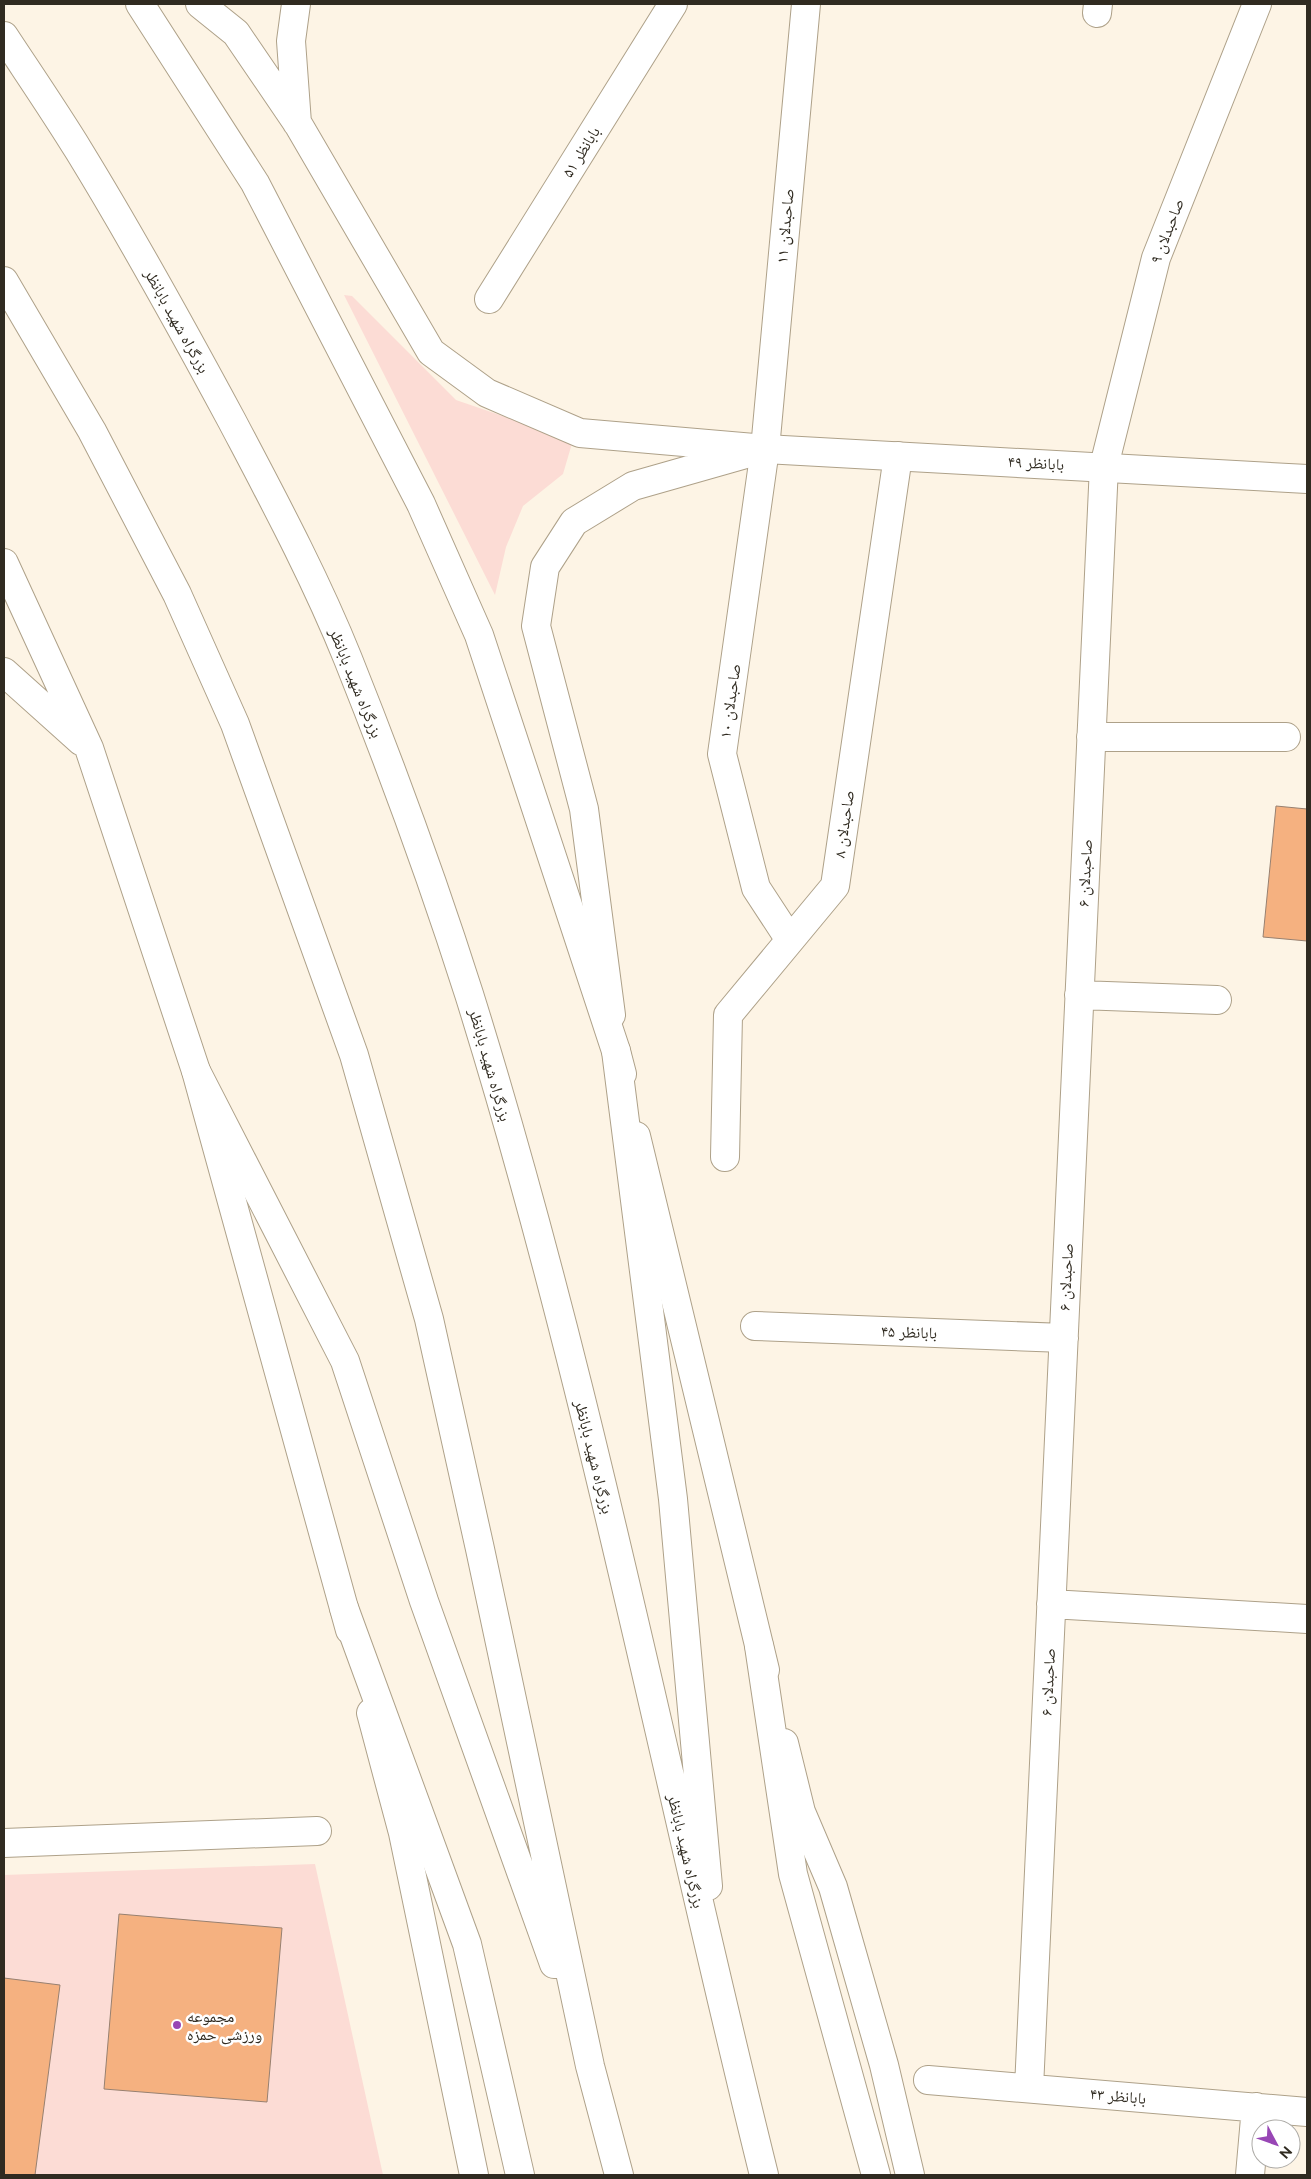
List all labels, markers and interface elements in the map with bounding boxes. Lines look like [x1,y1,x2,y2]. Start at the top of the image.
street label: بابانظر ۵۱ [558,123,604,181]
street label: صاحبدلان ۱۱ [772,188,799,264]
street label: صاحبدلان ۹ [1146,196,1189,267]
street label: بزرگراه شهید بابانظر [140,265,214,377]
street label: بابانظر ۴۹ [1007,452,1065,474]
street label: بزرگراه شهید بابانظر [325,625,387,741]
street label: صاحبدلان ۱۰ [715,662,746,740]
street label: صاحبدلان ۸ [830,789,859,859]
street label: صاحبدلان ۶ [1074,839,1097,908]
street label: بزرگراه شهید بابانظر [465,1005,515,1124]
street label: صاحبدلان ۶ [1055,1243,1078,1312]
street label: بابانظر ۴۵ [881,1322,937,1342]
street label: بزرگراه شهید بابانظر [570,1397,617,1516]
street label: صاحبدلان ۶ [1037,1648,1060,1717]
street label: بزرگراه شهید بابانظر [663,1791,708,1910]
place label: مجموعه ورزشی حمزه [187,2007,262,2045]
marker: مجموعه ورزشی حمزه [171,2019,183,2031]
street label: بابانظر ۴۳ [1089,2084,1147,2108]
north arrow [1251,2119,1301,2169]
text: N [1276,2143,1295,2162]

